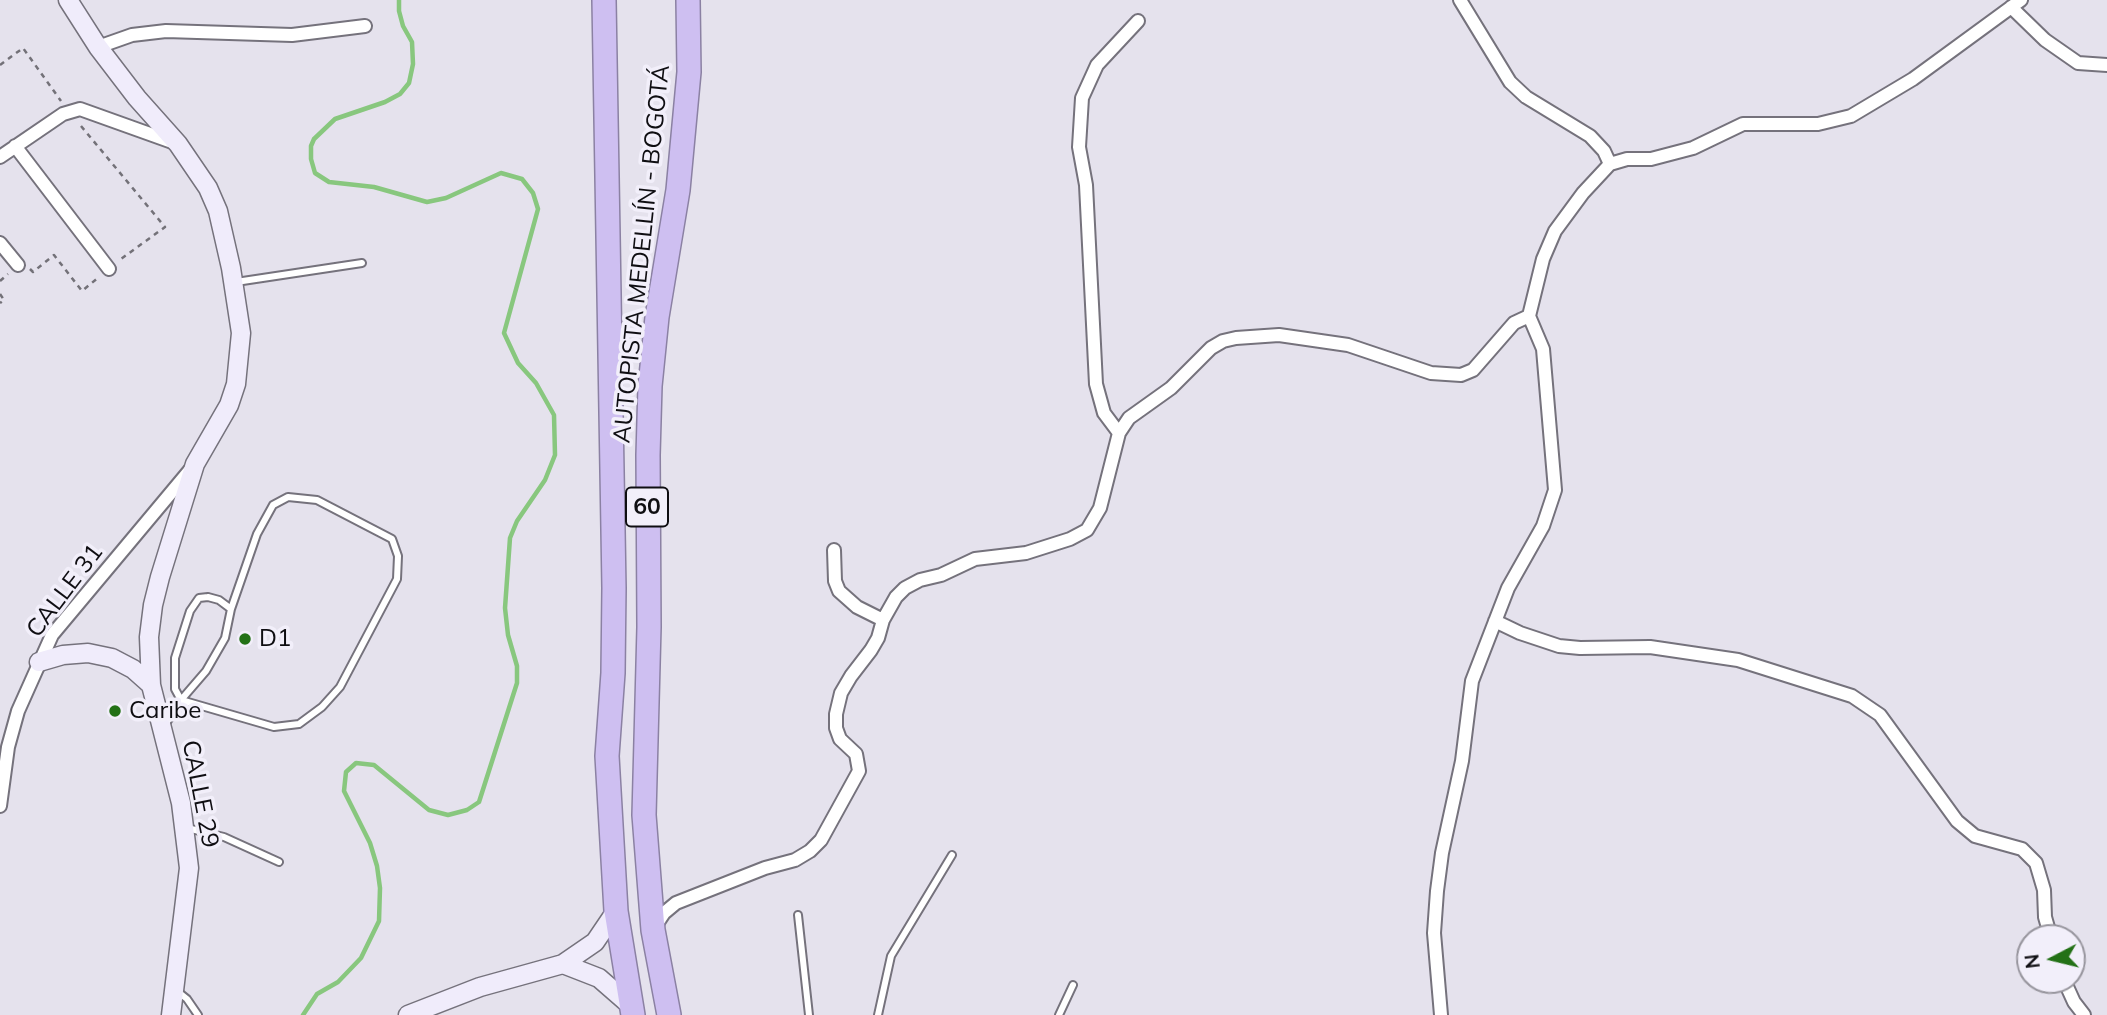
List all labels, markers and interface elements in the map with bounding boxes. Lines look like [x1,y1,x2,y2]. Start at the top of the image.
street label: AUTOPISTA MEDELLÍN - BOGOTÁ [608,64,676,444]
road number: 60 [626,488,668,526]
street label: CALLE 31 [21,539,109,643]
place label: D1 [259,625,291,653]
marker: D1 [237,631,253,647]
place label: Caribe [129,697,201,725]
marker: Caribe [107,703,123,719]
street label: CALLE 29 [175,738,225,850]
north arrow [2016,924,2086,994]
text: N [2019,953,2045,970]

